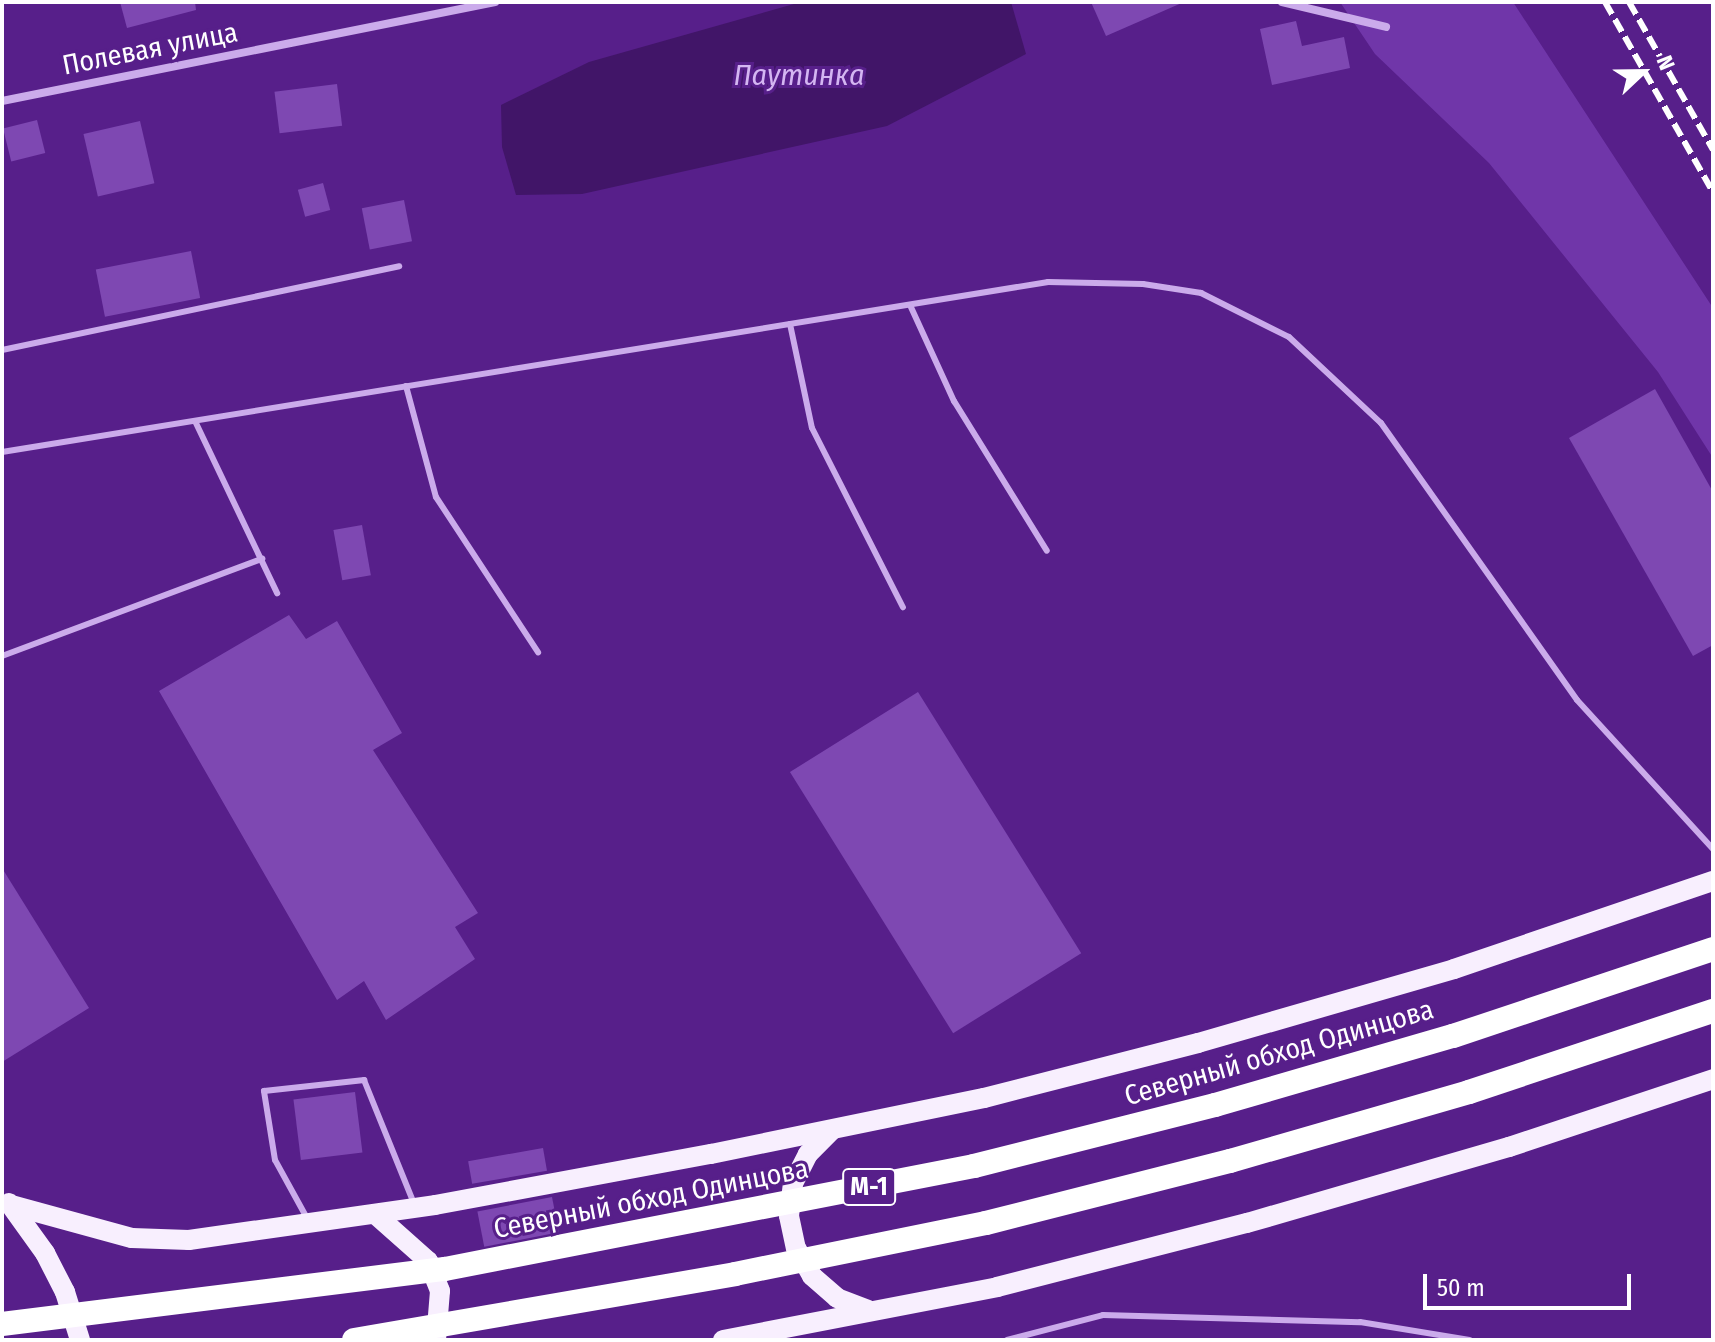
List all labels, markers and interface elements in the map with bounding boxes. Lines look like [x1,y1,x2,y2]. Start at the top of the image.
street label: Полевая улица [60,16,240,82]
north arrow [1603,32,1683,112]
text: N [1651,52,1681,74]
water label: Паутинка [734,57,864,93]
street label: Северный обход Одинцова [1121,993,1437,1113]
street label: Северный обход Одинцова [491,1152,811,1246]
road number: М-1 [841,1165,897,1209]
scale bar [1427,1258,1635,1308]
text: 50 m [1437,1274,1485,1302]

